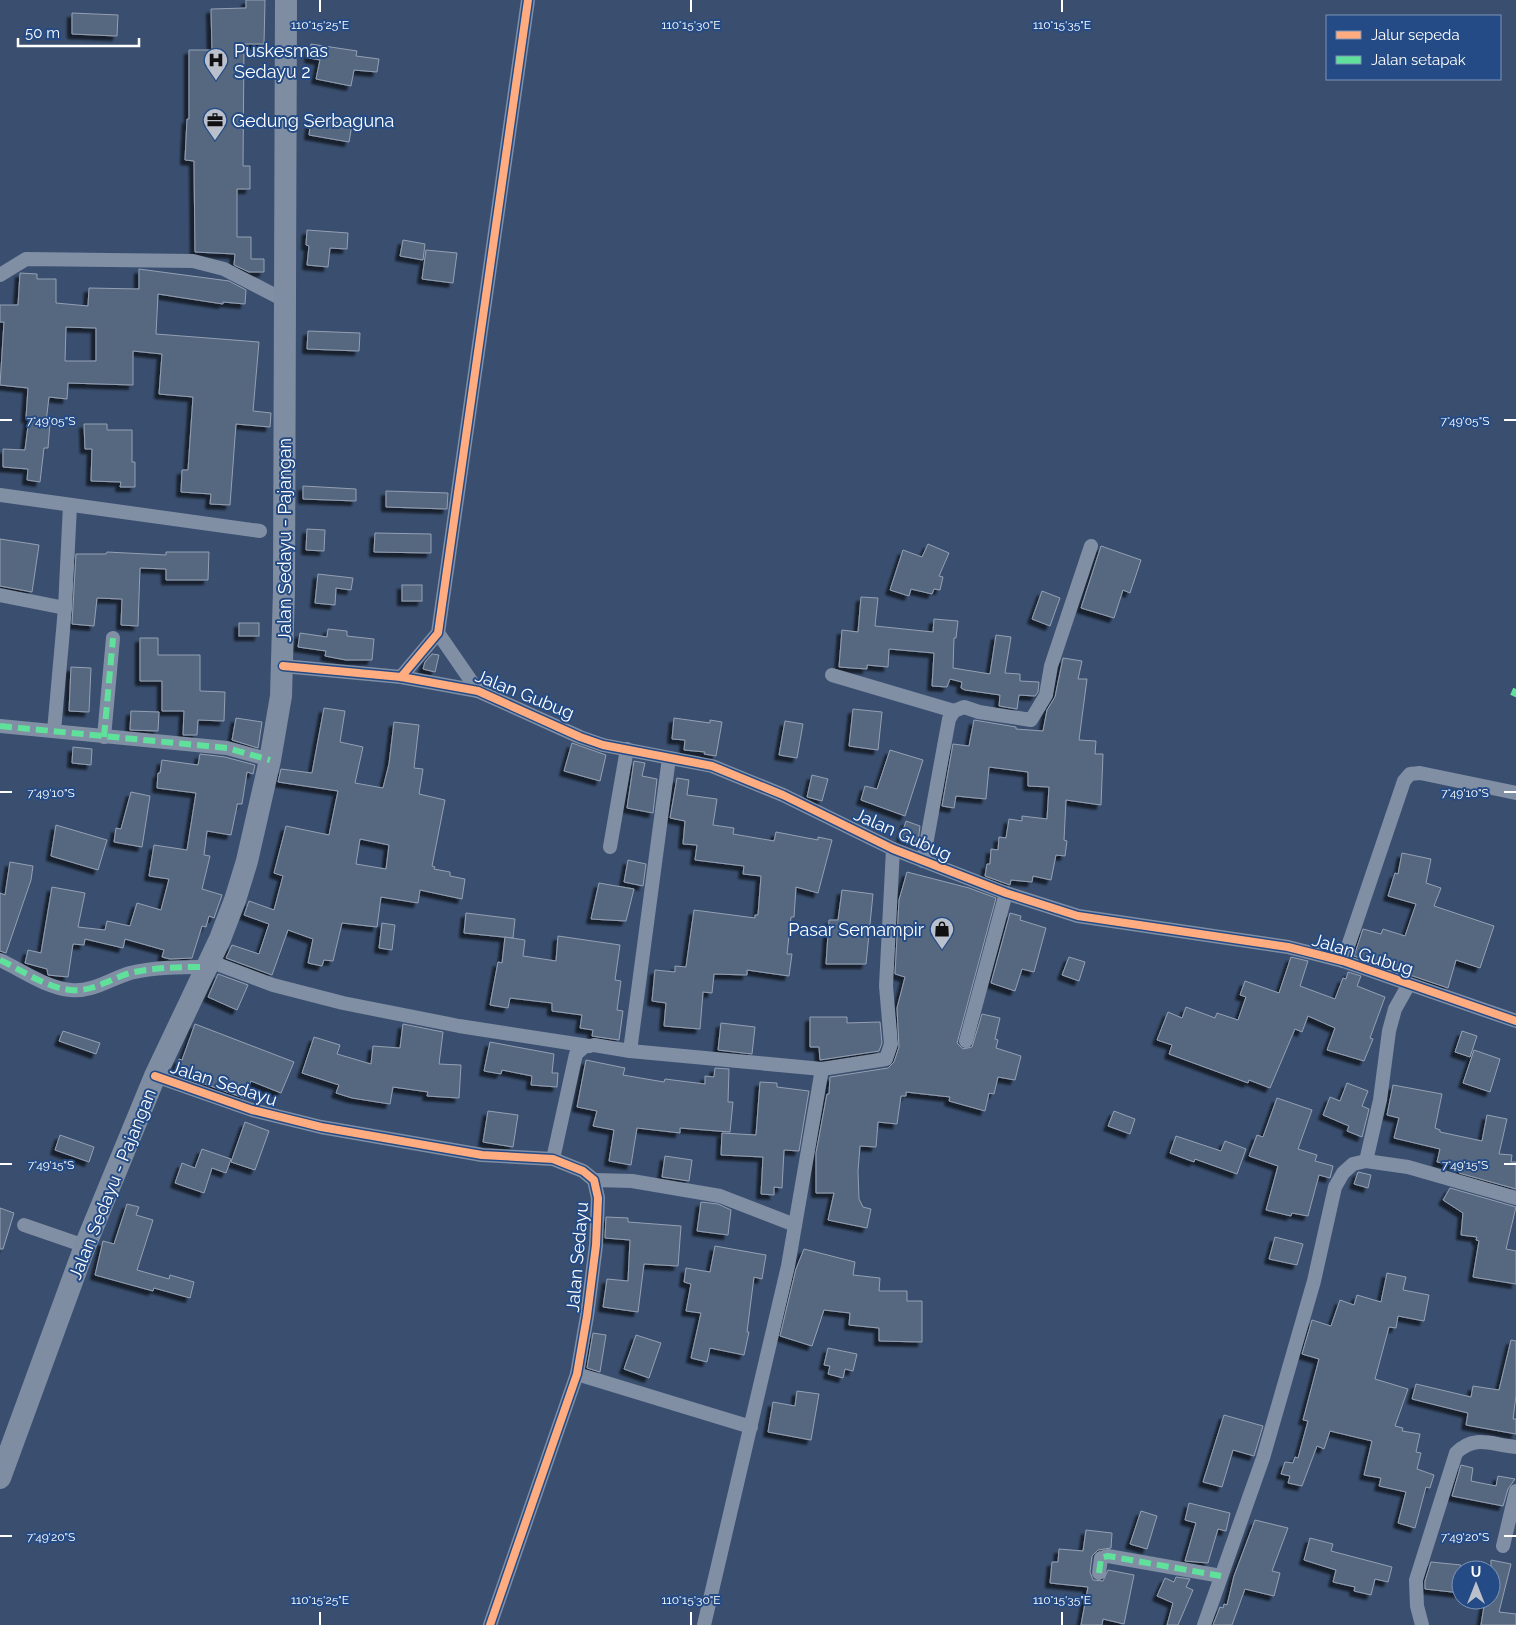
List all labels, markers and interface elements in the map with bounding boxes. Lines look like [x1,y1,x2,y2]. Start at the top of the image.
scale bar [18,15,139,47]
legend [1326,15,1501,80]
text: 110°15'25"E [291,18,349,32]
text: 110°15'30"E [661,18,721,32]
text: 110°15'35"E [1033,18,1091,32]
text: 50 m [25,24,60,42]
text: Jalur sepeda [1371,26,1460,44]
place label: Puskesmas Sedayu 2 [234,40,328,82]
hospital icon: Puskesmas Sedayu 2 [203,47,229,81]
text: Jalan setapak [1371,51,1466,69]
office icon: Gedung Serbaguna [202,107,228,141]
place label: Gedung Serbaguna [232,110,394,131]
text: 7°49'05"S [27,414,75,428]
text: 7°49'05"S [1441,414,1489,428]
street label: Jalan Sedayu - Pajangan [274,438,295,642]
street label: Jalan Gubug [473,665,577,723]
text: 7°49'10"S [27,786,75,800]
text: 7°49'10"S [1441,786,1489,800]
street label: Jalan Gubug [851,803,955,865]
shop icon: Pasar Semampir [929,916,955,950]
place label: Pasar Semampir [788,919,925,940]
street label: Jalan Gubug [1310,929,1416,979]
street label: Jalan Sedayu [168,1056,280,1110]
street label: Jalan Sedayu - Pajangan [64,1085,160,1283]
text: 7°49'15"S [28,1158,74,1172]
text: 7°49'15"S [1442,1158,1488,1172]
street label: Jalan Sedayu [562,1201,592,1313]
text: 7°49'20"S [27,1530,75,1544]
text: 7°49'20"S [1441,1530,1489,1544]
north arrow [1451,1560,1501,1610]
text: U [1471,1564,1481,1580]
text: 110°15'25"E [291,1593,349,1607]
text: 110°15'30"E [661,1593,721,1607]
text: 110°15'35"E [1033,1593,1091,1607]

